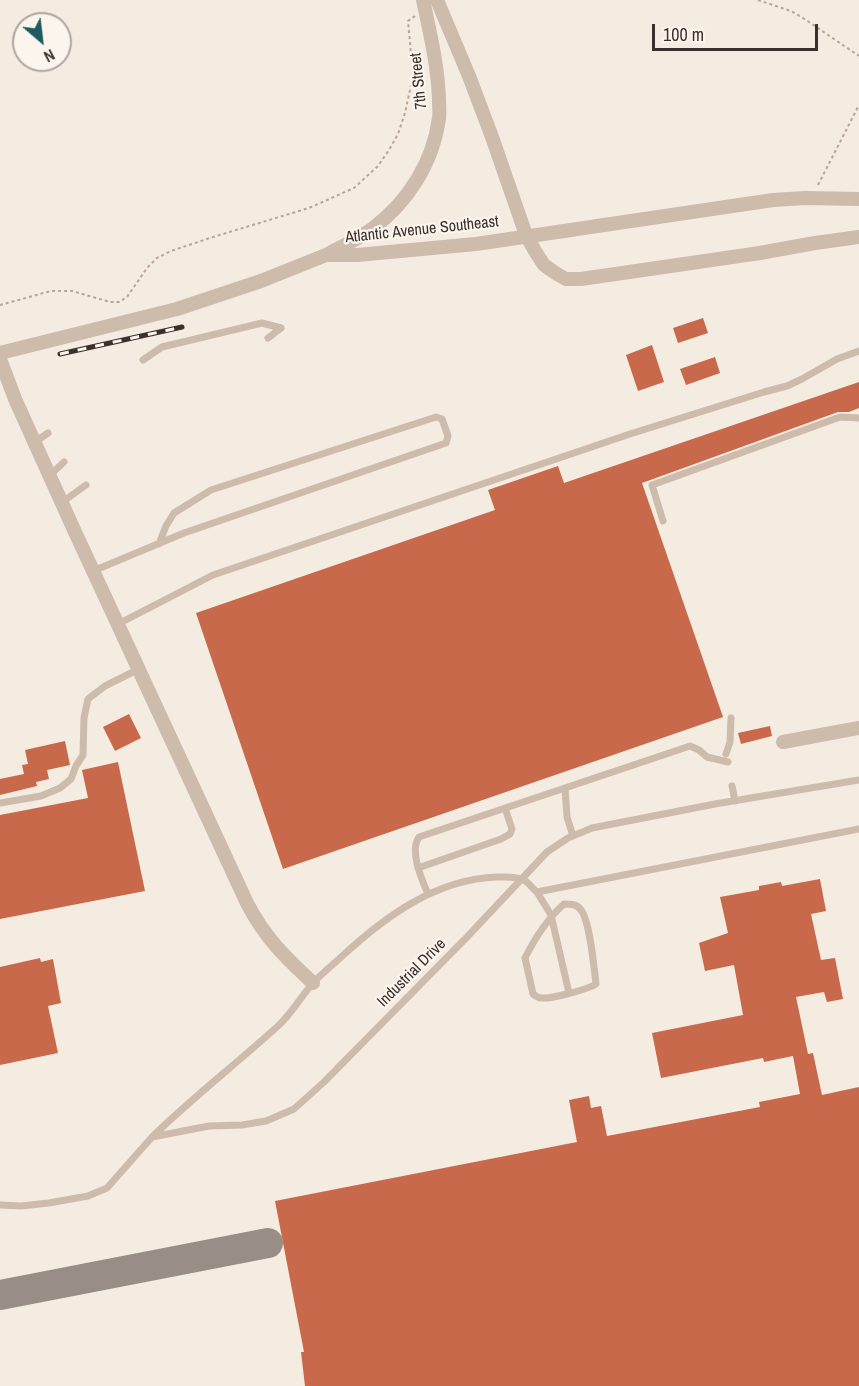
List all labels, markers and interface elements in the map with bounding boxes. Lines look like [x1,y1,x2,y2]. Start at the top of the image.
north arrow [12,12,72,72]
scale bar [655,12,822,50]
text: 100 m [663,22,704,47]
text: N [40,44,59,68]
street label: 7th Street [406,52,432,110]
street label: Atlantic Avenue Southeast [344,212,500,248]
street label: Industrial Drive [374,935,450,1011]

